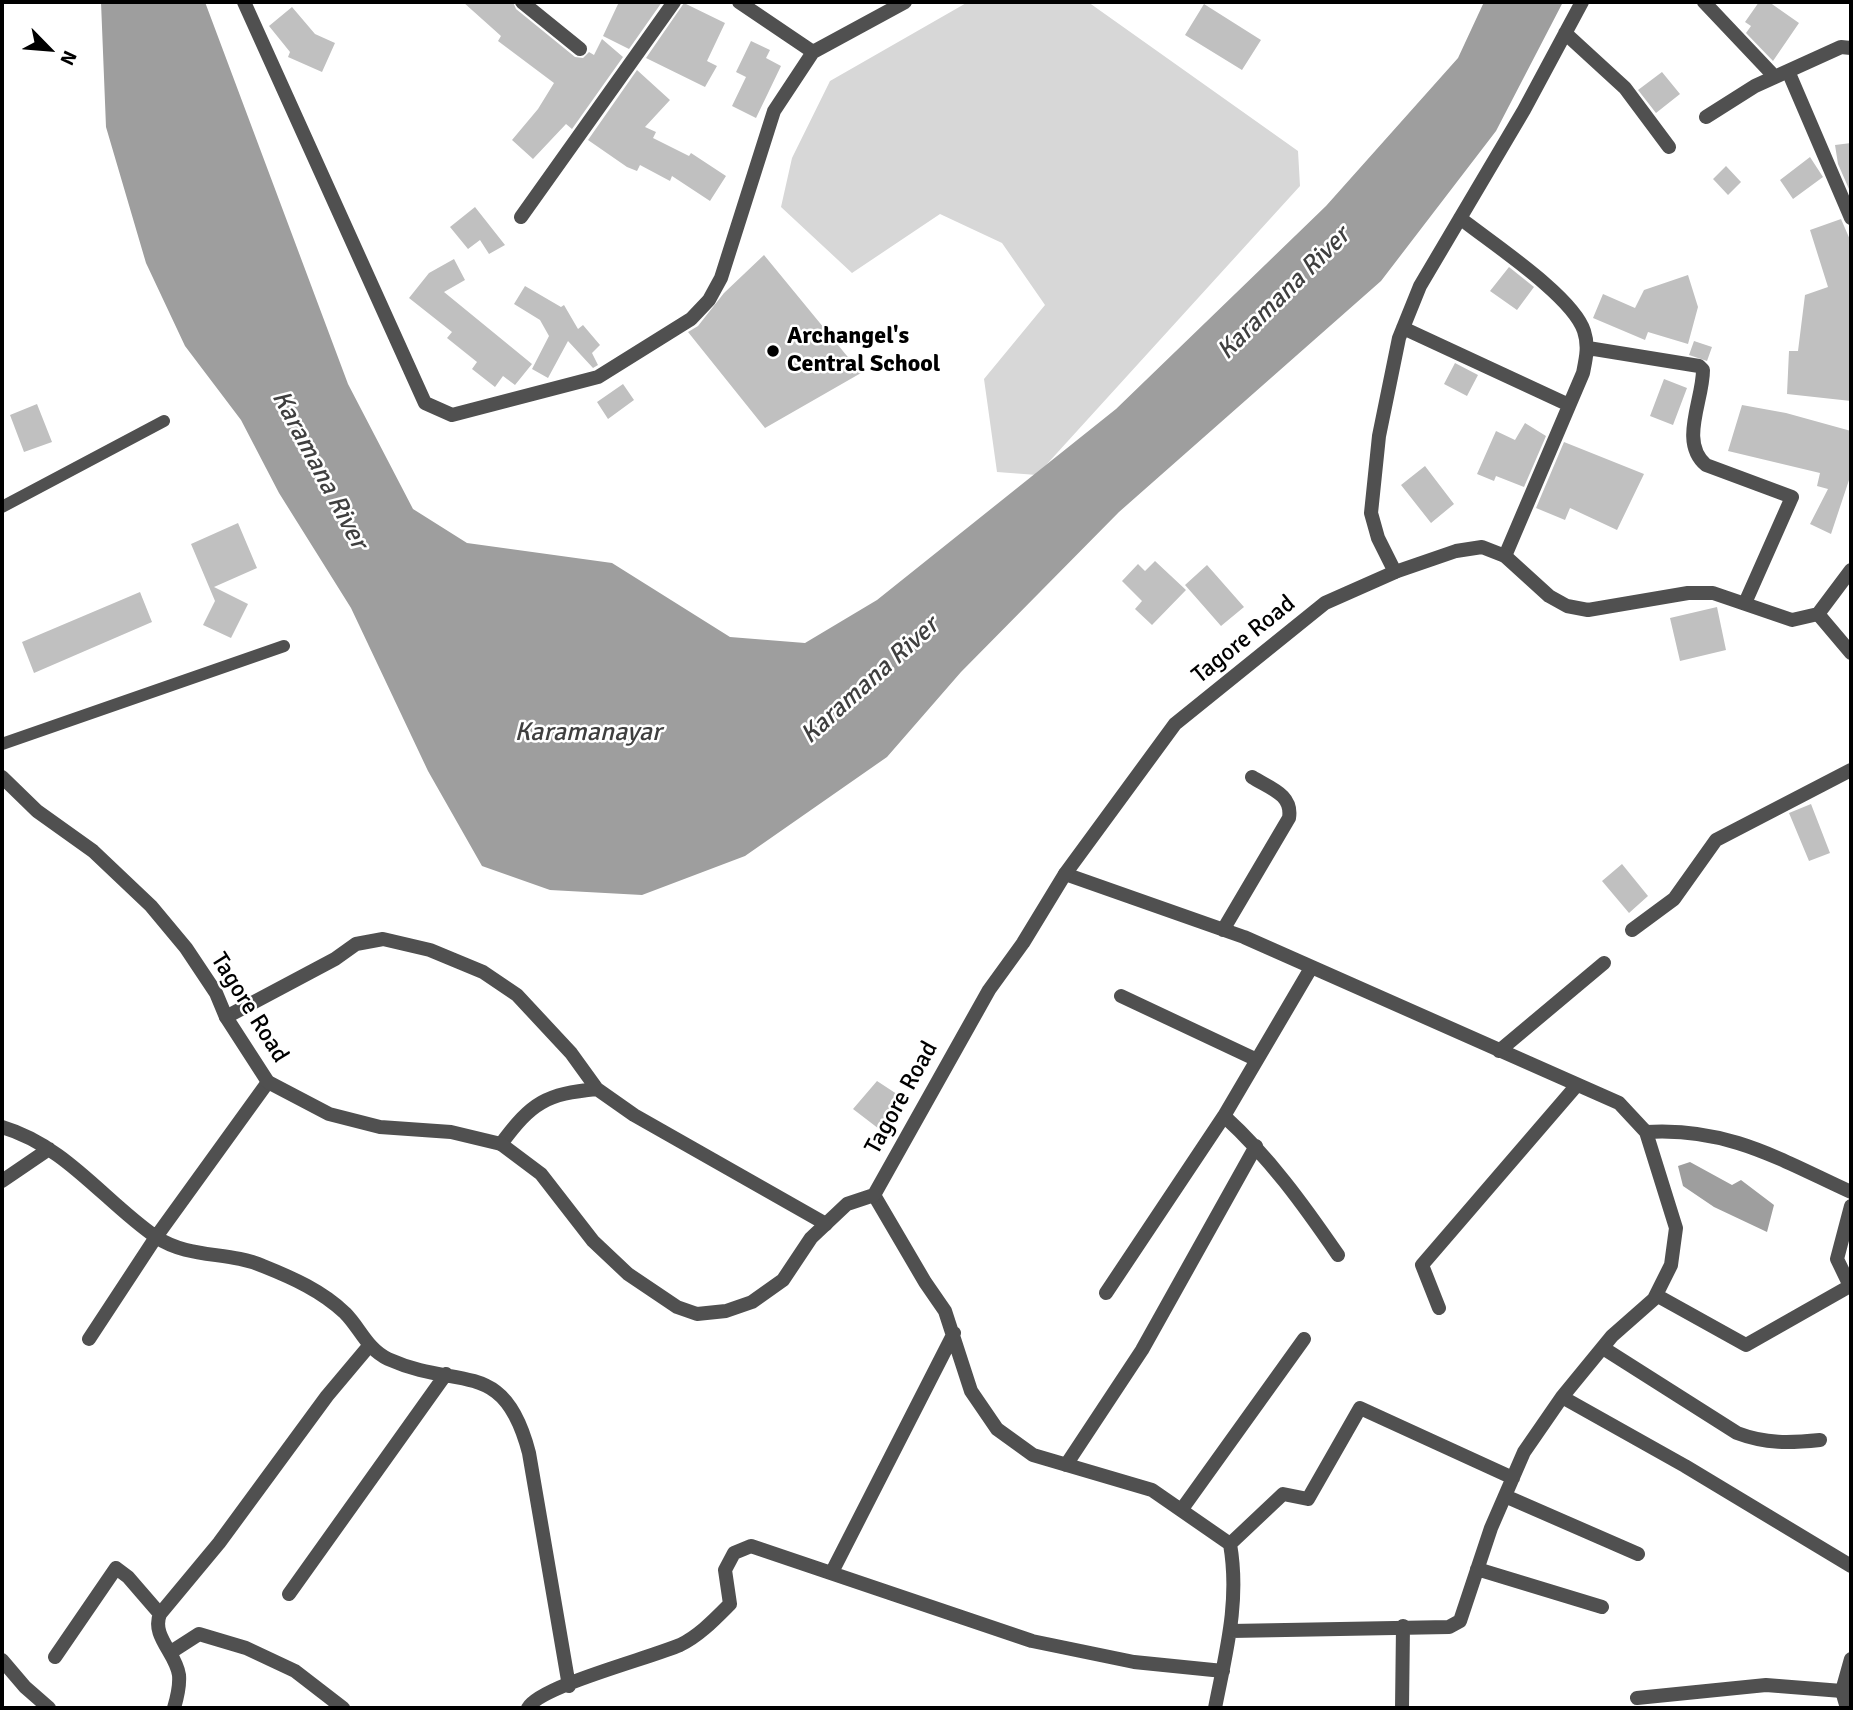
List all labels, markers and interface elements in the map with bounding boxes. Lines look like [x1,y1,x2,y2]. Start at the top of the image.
north arrow [14,14,84,84]
text: N [54,47,82,69]
water label: Karamana River [1211,221,1357,367]
place label: Archangel's Central School [787,323,940,379]
marker: Archangel's Central School [765,343,781,359]
water label: Karamana River [264,386,374,554]
street label: Tagore Road [1187,590,1301,690]
water label: Karamana River [795,611,945,751]
water label: Karamanayar [515,717,661,749]
street label: Tagore Road [204,948,294,1068]
street label: Tagore Road [859,1037,945,1159]

